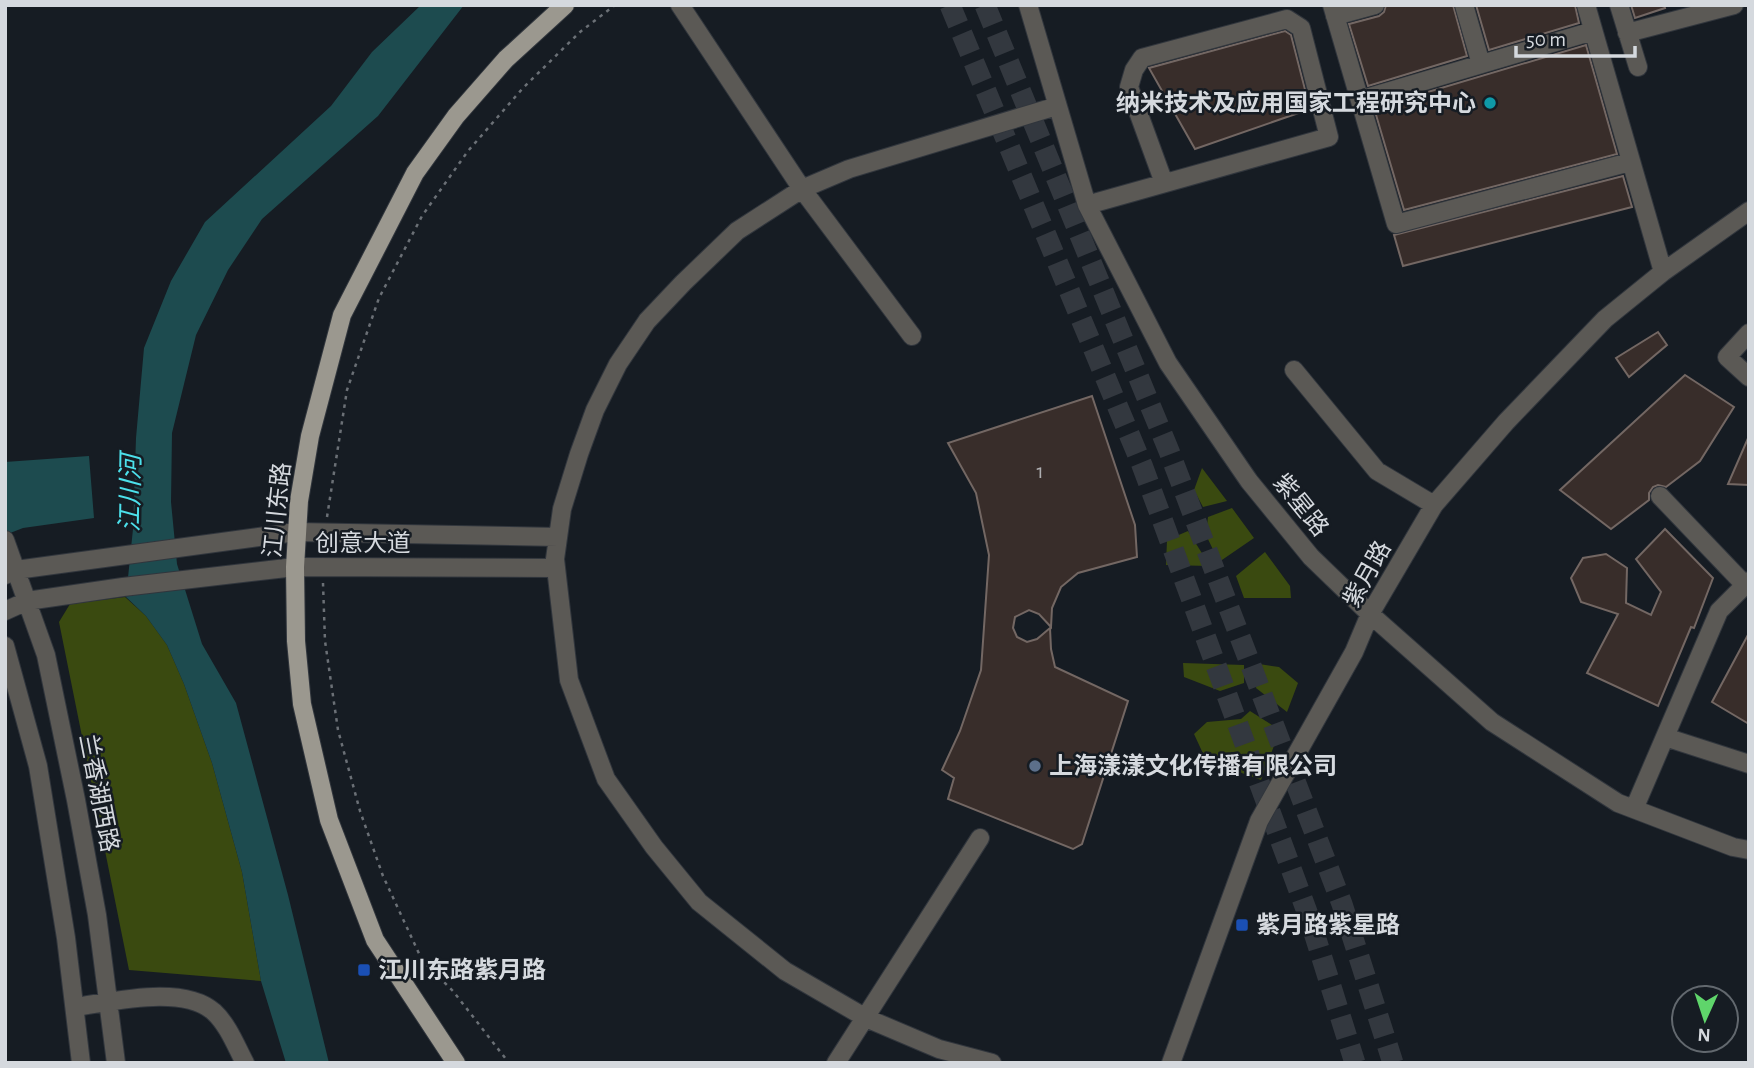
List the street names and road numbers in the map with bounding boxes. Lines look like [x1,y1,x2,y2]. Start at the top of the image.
street label: 江川东路 [259,461,295,559]
street label: 紫星路 [1268,469,1334,541]
street label: 创意大道 [315,530,411,556]
street label: 紫月路 [1338,536,1396,612]
street label: 兰香湖西路 [75,732,123,854]

